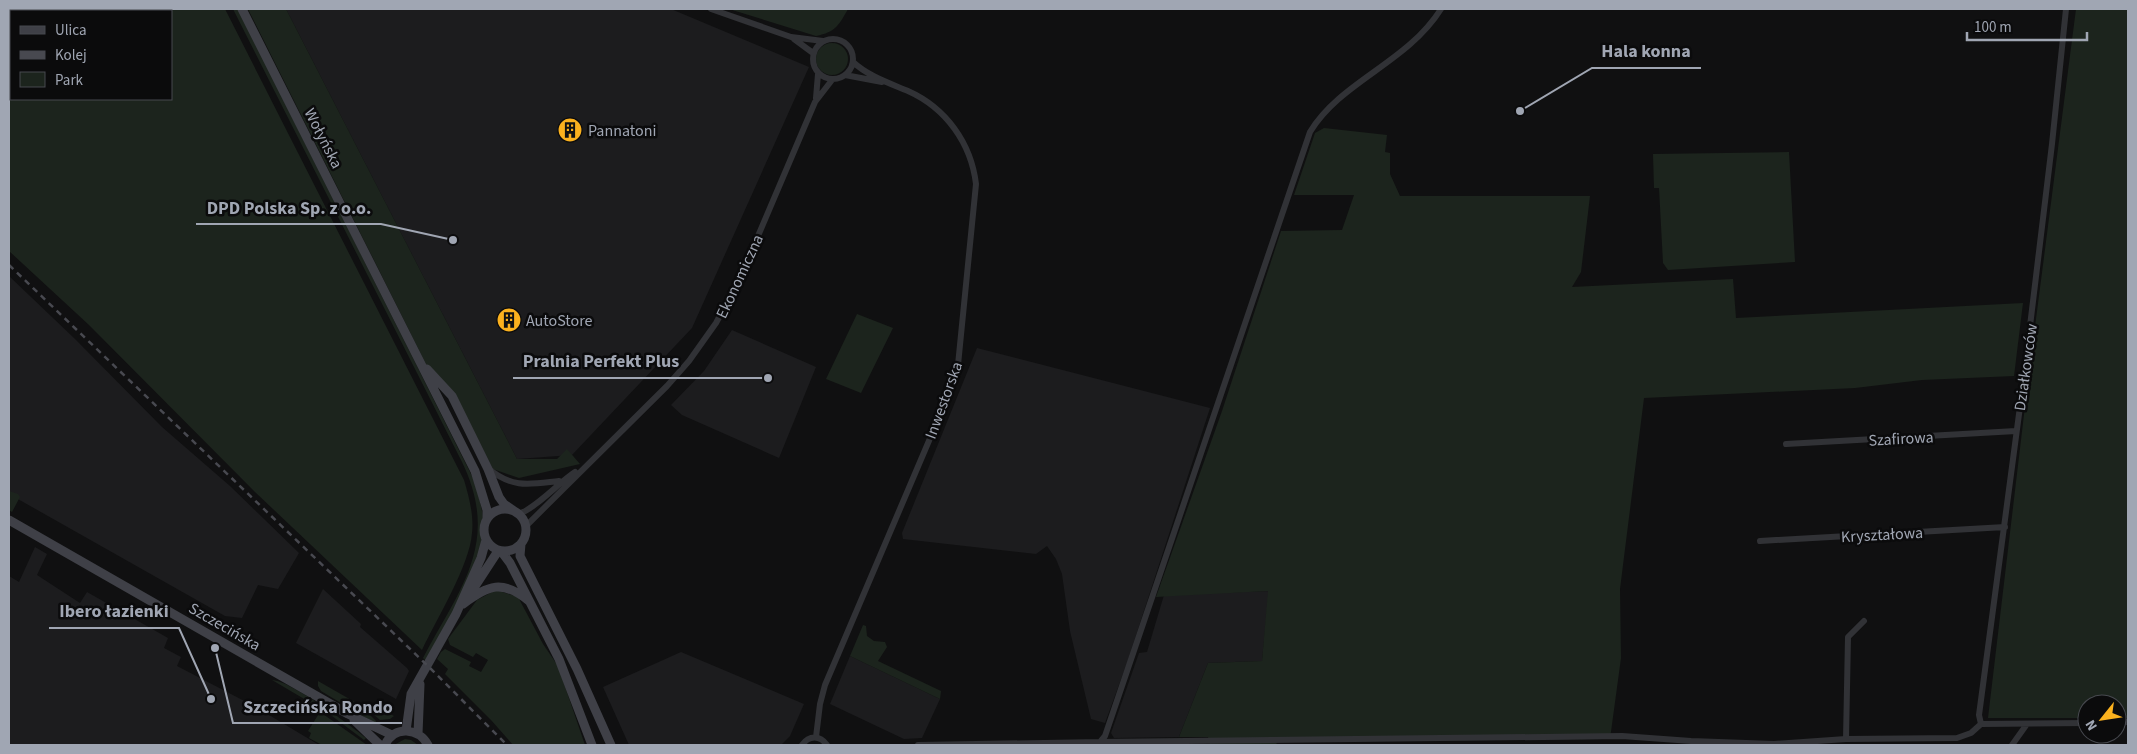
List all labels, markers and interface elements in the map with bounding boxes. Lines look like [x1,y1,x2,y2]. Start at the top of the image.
legend [10,10,172,100]
scale bar [1967,10,2087,42]
text: 100 m [1974,17,2012,38]
text: Ulica [55,20,86,41]
callout: Hala konna [1592,35,1701,68]
text: Hala konna [1601,39,1691,64]
text: Kolej [55,45,87,66]
text: Park [55,70,84,91]
street label: Wołyńska [299,105,348,172]
building icon: Pannatoni [557,117,583,143]
place label: Pannatoni [588,120,656,142]
callout: DPD Polska Sp. z o.o. [196,191,381,224]
text: DPD Polska Sp. z o.o. [207,196,371,221]
street label: Ekonomiczna [711,231,769,322]
building icon: AutoStore [496,307,522,333]
place label: AutoStore [526,310,593,332]
street label: Działkowców [2009,322,2043,412]
callout: Pralnia Perfekt Plus [513,345,689,378]
text: Pralnia Perfekt Plus [523,349,679,374]
street label: Inwestorska [920,359,968,442]
street label: Szafirowa [1868,426,1934,452]
street label: Kryształowa [1840,522,1924,548]
callout: Ibero łazienki [49,595,179,628]
street label: Szczecińska [185,597,264,656]
text: Ibero łazienki [59,599,169,624]
callout: Szczecińska Rondo [233,690,402,723]
north arrow [2077,694,2127,744]
text: Szczecińska Rondo [243,695,393,720]
text: N [2081,716,2103,734]

